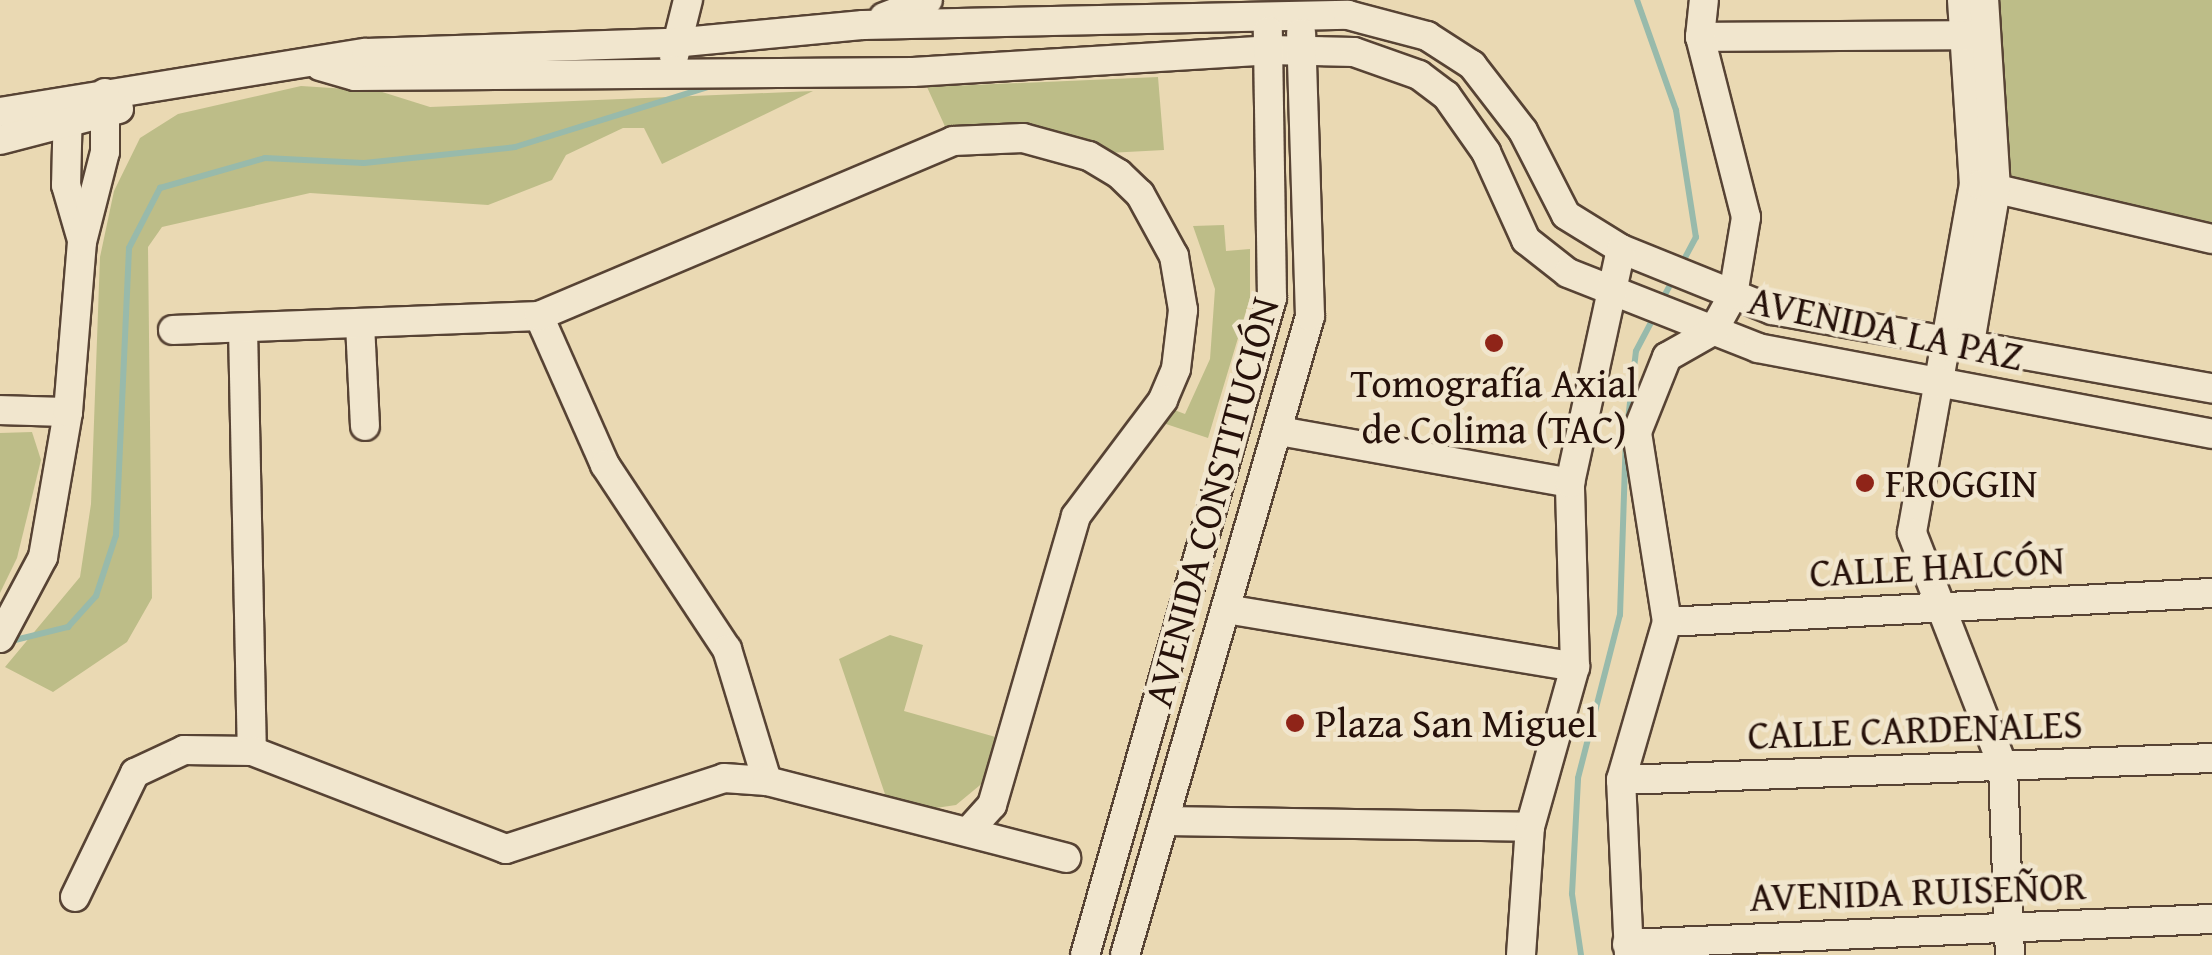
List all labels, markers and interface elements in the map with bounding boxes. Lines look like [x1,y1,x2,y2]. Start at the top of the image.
street label: AVENIDA LA PAZ [1744,275,2028,381]
street label: AVENIDA CONSTITUCIÓN [1133,292,1289,712]
marker: Tomografía Axial de Colima (TAC) [1483,332,1505,354]
place label: Tomografía Axial de Colima (TAC) [1350,359,1638,453]
place label: FROGGIN [1885,459,2037,507]
marker: FROGGIN [1854,472,1876,494]
street label: CALLE HALCÓN [1808,535,2066,597]
place label: Plaza San Miguel [1315,699,1597,747]
street label: CALLE CARDENALES [1747,699,2083,759]
marker: Plaza San Miguel [1284,712,1306,734]
street label: AVENIDA RUISEÑOR [1749,861,2087,921]

